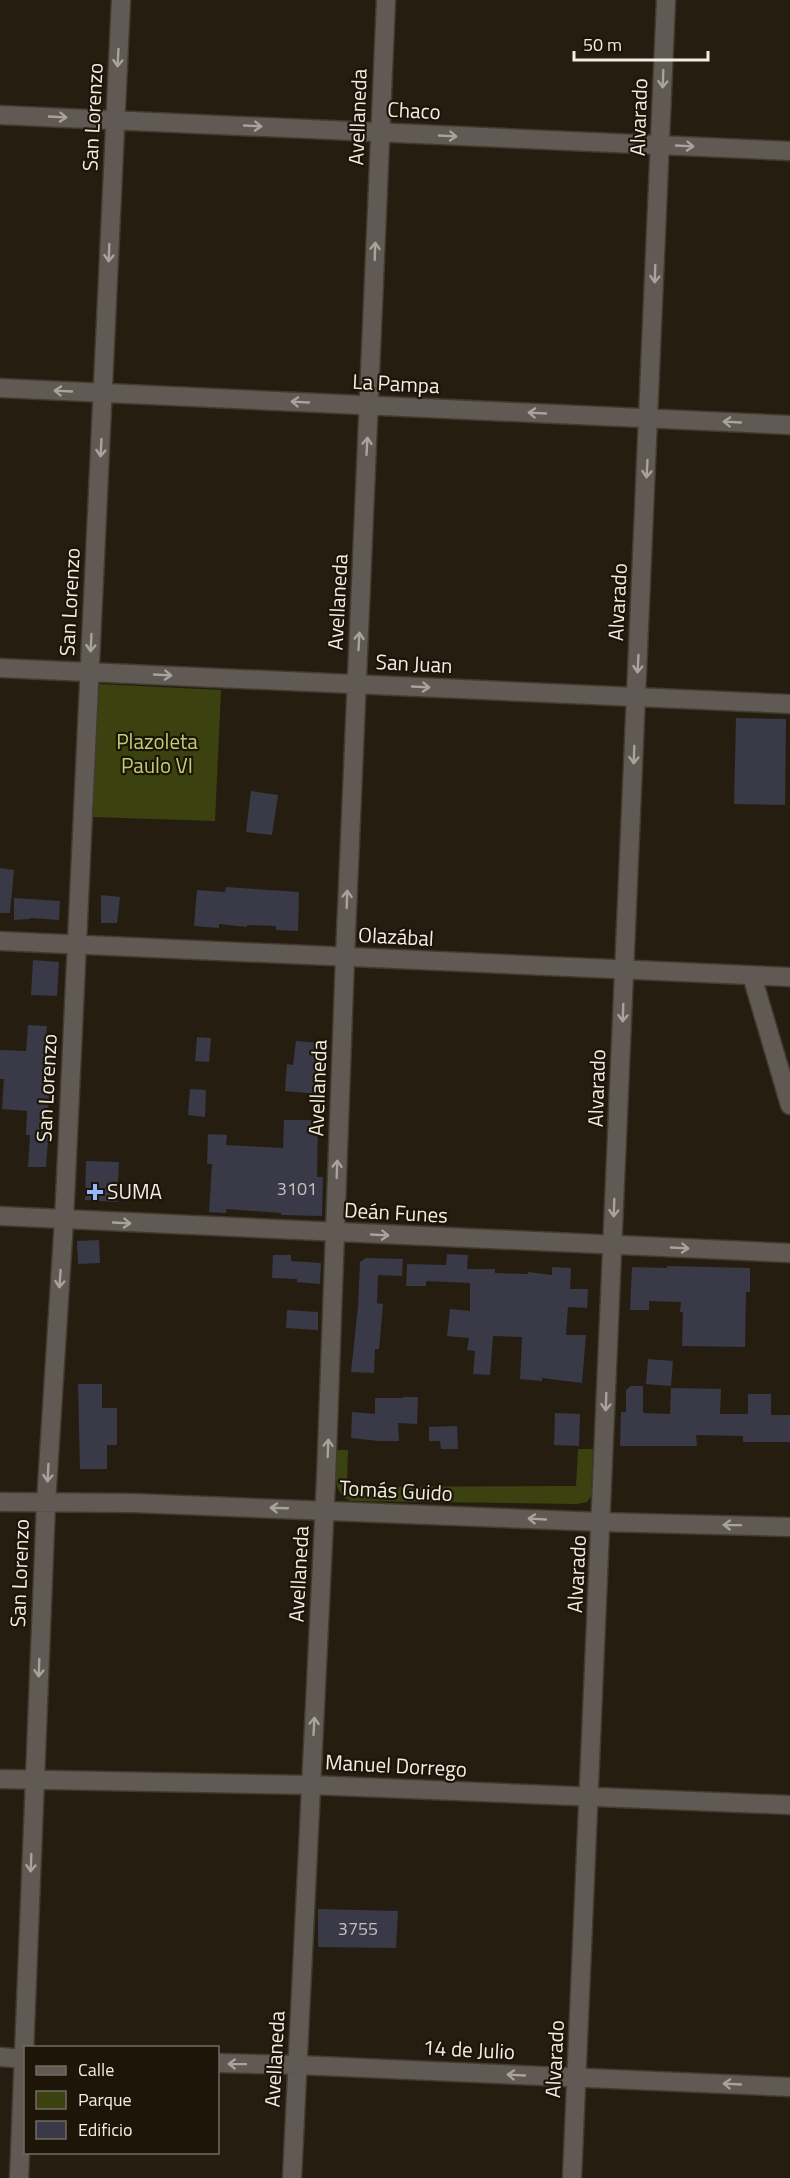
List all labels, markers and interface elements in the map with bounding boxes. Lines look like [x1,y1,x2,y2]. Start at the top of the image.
scale bar [574,24,708,62]
text: 50 m [583,31,622,58]
one-way arrow [112,48,123,68]
street label: San Lorenzo [73,62,111,172]
street label: Avellaneda [339,68,375,166]
one-way arrow [657,69,669,89]
street label: Alvarado [621,78,655,156]
street label: Chaco [387,93,442,127]
one-way arrow [48,112,68,123]
one-way arrow [243,121,263,132]
one-way arrow [438,130,458,141]
one-way arrow [674,141,694,152]
one-way arrow [370,242,381,262]
one-way arrow [104,243,115,263]
one-way arrow [649,264,661,284]
street label: La Pampa [352,365,441,401]
one-way arrow [54,385,74,396]
one-way arrow [291,396,311,407]
one-way arrow [527,407,547,418]
one-way arrow [722,416,742,427]
one-way arrow [362,437,373,457]
one-way arrow [95,438,106,458]
one-way arrow [641,459,653,479]
street label: San Lorenzo [50,547,88,657]
street label: Avellaneda [319,553,356,651]
street label: Alvarado [599,562,635,642]
one-way arrow [353,631,364,651]
one-way arrow [85,632,96,652]
street label: San Juan [375,645,453,681]
one-way arrow [632,653,643,673]
one-way arrow [153,670,173,681]
one-way arrow [411,681,431,692]
park label: Plazoleta Paulo VI [116,725,198,781]
one-way arrow [628,745,639,765]
one-way arrow [342,889,353,909]
street label: Olazábal [357,918,435,954]
one-way arrow [617,1002,628,1022]
street label: San Lorenzo [27,1033,65,1143]
street label: Avellaneda [299,1039,335,1137]
street label: Alvarado [579,1049,613,1127]
one-way arrow [332,1159,343,1179]
place label: SUMA [107,1175,163,1207]
house number: 3101 [277,1175,317,1202]
marker: SUMA [88,1185,102,1199]
street label: Deán Funes [343,1193,449,1231]
one-way arrow [609,1197,620,1217]
one-way arrow [112,1218,132,1229]
one-way arrow [369,1229,389,1240]
one-way arrow [669,1242,689,1253]
one-way arrow [54,1268,65,1288]
one-way arrow [601,1392,612,1412]
one-way arrow [322,1438,333,1458]
one-way arrow [42,1463,53,1483]
street label: Tomás Guido [339,1471,454,1509]
one-way arrow [269,1503,289,1514]
one-way arrow [527,1514,547,1525]
street label: San Lorenzo [1,1518,37,1628]
one-way arrow [722,1520,742,1531]
street label: Avellaneda [280,1525,317,1623]
street label: Alvarado [558,1534,594,1614]
one-way arrow [33,1658,44,1678]
one-way arrow [309,1717,320,1737]
street label: Manuel Dorrego [324,1745,468,1785]
one-way arrow [25,1853,36,1873]
house number: 3755 [338,1915,378,1942]
street label: Avellaneda [256,2010,293,2108]
street label: Alvarado [536,2019,572,2099]
street label: 14 de Julio [422,2031,516,2067]
legend [24,2046,219,2154]
text: Calle [78,2056,114,2083]
one-way arrow [228,2058,248,2069]
one-way arrow [506,2069,526,2080]
one-way arrow [722,2079,742,2090]
text: Parque [78,2086,132,2113]
text: Edificio [78,2116,132,2143]

